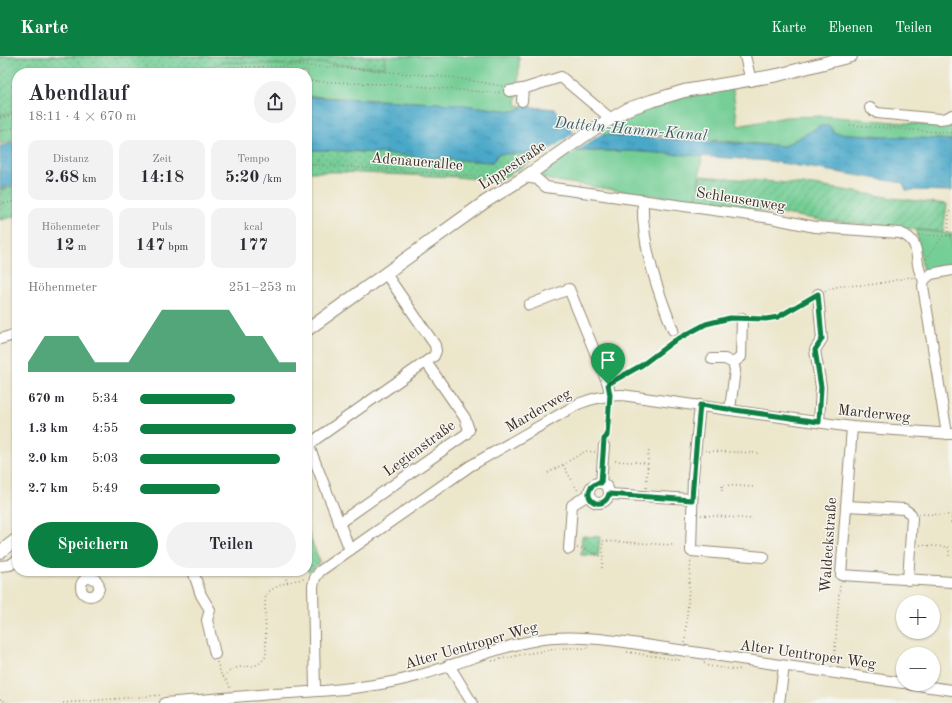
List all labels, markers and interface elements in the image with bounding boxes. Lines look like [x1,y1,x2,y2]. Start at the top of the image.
text: Karte [20,19,68,38]
text: Karte [772,21,806,35]
text: Ebenen [828,21,873,35]
text: Teilen [895,21,932,35]
button: share [254,81,296,123]
text: Abendlauf [28,83,128,105]
text: 18:11 · 4 × 670 m [28,110,136,123]
water label: Datteln-Hamm-Kanal [553,115,708,145]
street label: Lippestraße [477,139,549,193]
street label: Adenauerallee [370,151,463,174]
text: Distanz [52,154,89,165]
text: Zeit [152,154,172,165]
text: Tempo [237,154,269,165]
text: 2.68 [45,169,79,186]
text: 14:18 [140,169,184,186]
text: 5:20 [225,169,259,186]
text: km [79,174,97,185]
text: /km [259,174,282,185]
street label: Schleusenweg [695,186,787,215]
text: Höhenmeter [42,222,100,233]
text: Puls [151,222,173,233]
text: kcal [244,222,263,233]
text: 12 [55,237,75,254]
text: 147 [136,237,165,254]
text: 177 [239,237,268,254]
text: m [75,242,86,253]
text: bpm [165,242,188,253]
text: Höhenmeter [28,281,97,294]
text: 251–253 m [229,281,296,294]
pin [591,343,625,384]
icon: arrive [597,349,619,371]
street label: Marderweg [503,387,574,436]
text: 670 m [28,392,65,405]
text: 5:34 [92,392,118,405]
street label: Marderweg [837,403,911,426]
street label: Legienstraße [381,418,458,480]
text: 1.3 km [28,422,68,435]
text: 4:55 [92,422,118,435]
text: 2.0 km [28,452,68,465]
text: 5:03 [92,452,118,465]
text: 2.7 km [28,482,68,495]
text: 5:49 [92,482,118,495]
street label: Waldeckstraße [819,497,840,593]
button: Speichern [28,522,158,568]
button: Teilen [166,522,296,568]
map controls [896,595,940,691]
button: + [896,595,940,639]
street label: Alter Uentroper Weg [403,620,540,673]
street label: Alter Uentroper Weg [739,638,877,672]
button: − [896,647,940,691]

